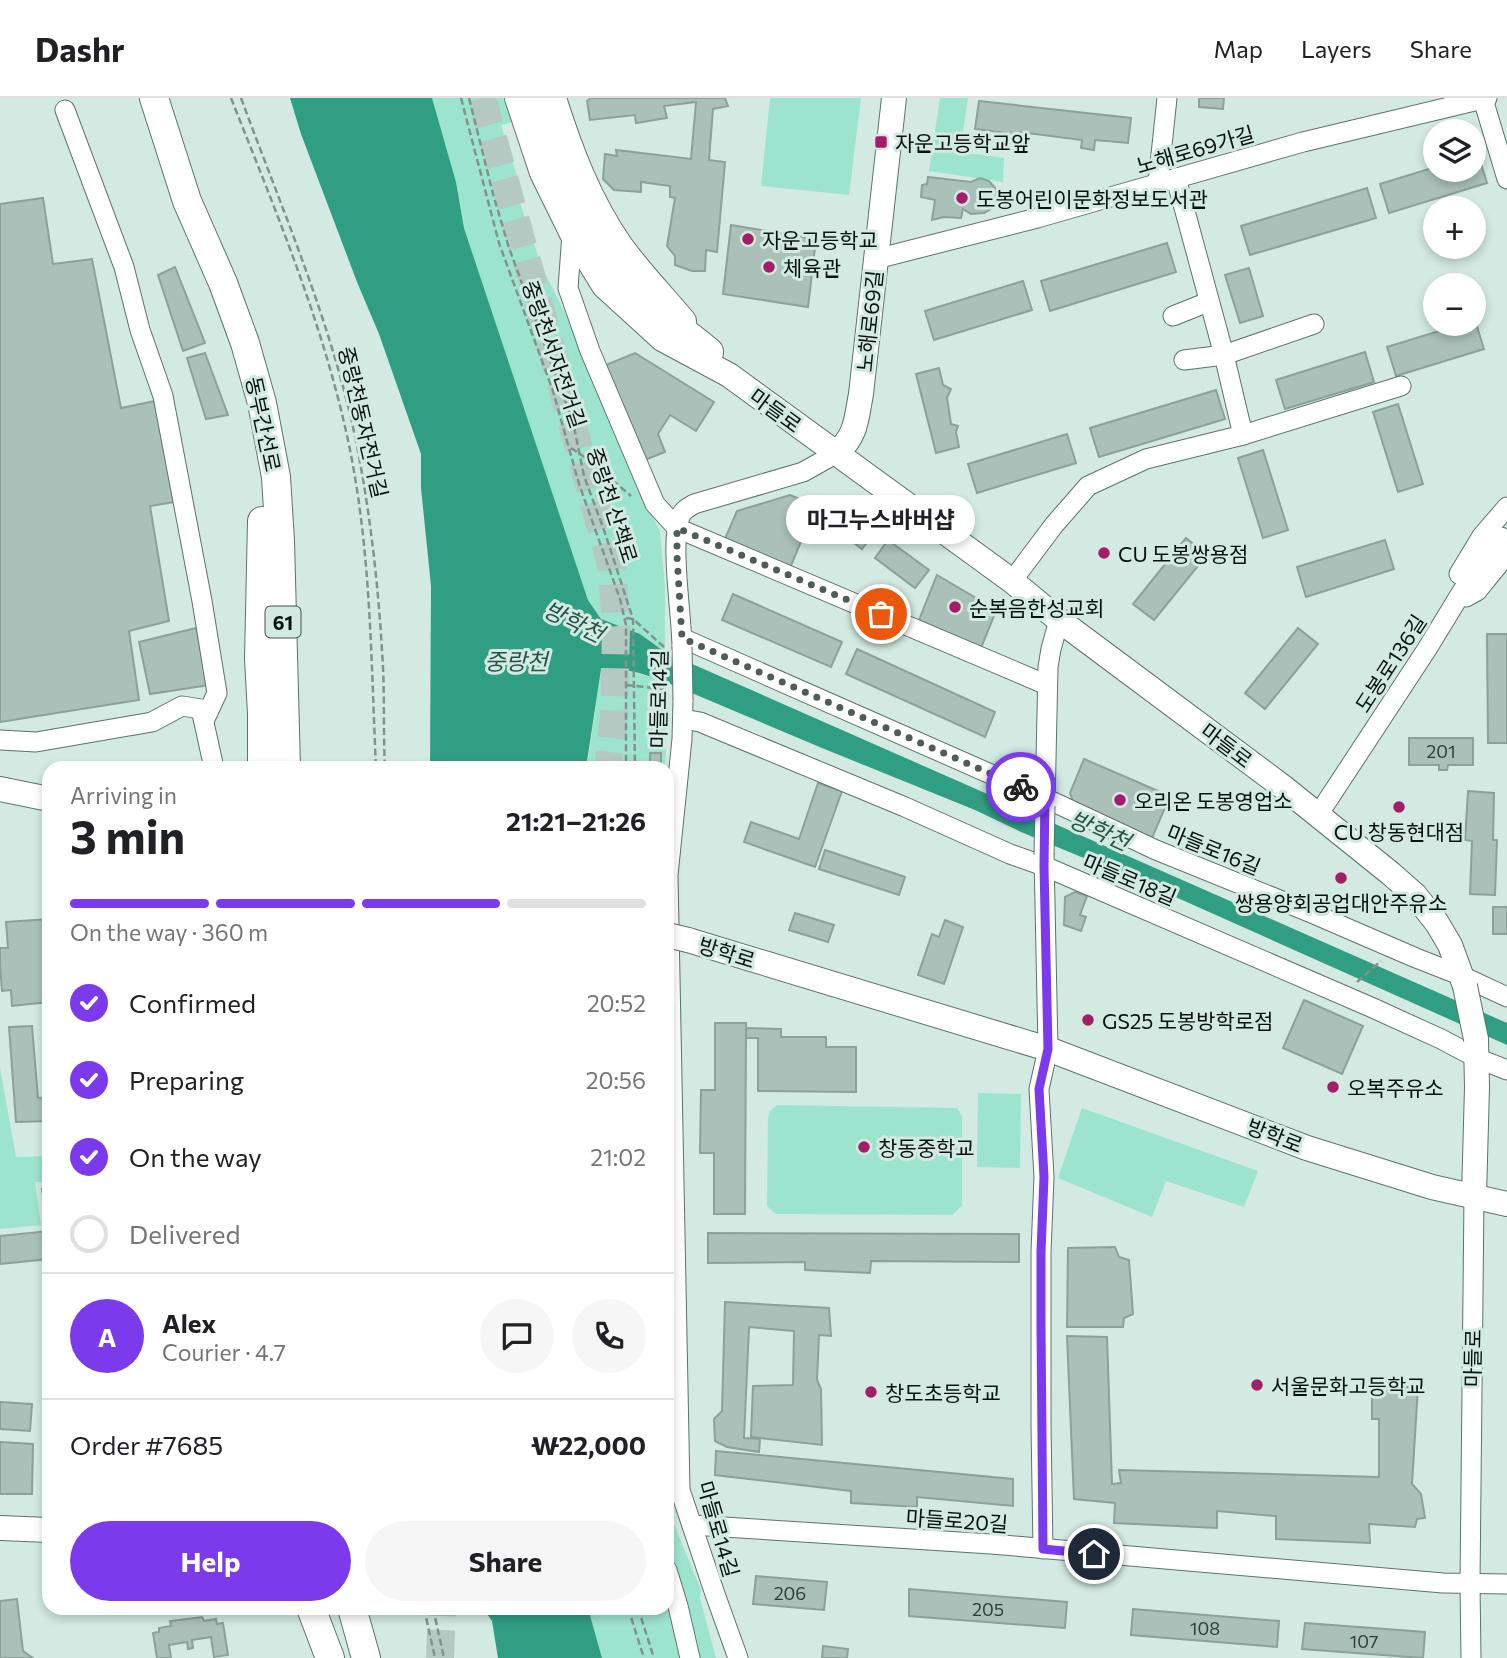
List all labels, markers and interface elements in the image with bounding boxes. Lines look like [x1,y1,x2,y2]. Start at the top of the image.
text: Dashr [35,28,125,69]
text: Map [1214,34,1263,63]
text: Layers [1301,34,1372,63]
text: Share [1410,34,1472,63]
map controls [1423,119,1486,336]
button: layers [1423,119,1486,182]
street label: 노해로69가길 [1133,120,1257,178]
place label: 자운고등학교앞 [895,130,1030,155]
marker: 자운고등학교앞 [873,134,889,150]
place label: 도봉어린이문화정보도서관 [976,186,1208,211]
marker: 도봉어린이문화정보도서관 [954,190,970,206]
button: + [1423,196,1486,259]
place label: 자운고등학교 [762,227,878,252]
marker: 자운고등학교 [740,231,756,247]
place label: 체육관 [783,255,841,280]
marker: 체육관 [761,259,777,275]
street label: 노해로69길 [851,269,887,373]
button: − [1423,273,1486,336]
street label: 중랑천서자전거길 [518,277,592,431]
street label: 중랑천동자전거길 [334,344,394,500]
street label: 동부간선로 [242,374,286,474]
street label: 마들로 [745,383,807,437]
street label: 중랑천 산책로 [583,444,643,566]
callout: 마그누스바버샵 [786,495,976,544]
text: 마그누스바버샵 [806,505,955,533]
place label: CU 도봉쌍용점 [1118,541,1248,566]
marker: CU 도봉쌍용점 [1096,545,1112,561]
pin [851,584,911,644]
water label: 방학천 [539,595,611,649]
icon: bag [862,595,900,633]
place label: 순복음한성교회 [969,595,1104,620]
marker: 순복음한성교회 [947,599,963,615]
road number: 61 [266,607,300,638]
street label: 도봉로136길 [1349,610,1431,716]
water label: 중랑천 [484,647,551,675]
street label: 마들로14길 [645,649,671,749]
street label: 마들로 [1196,718,1258,772]
house number: 201 [1426,740,1456,762]
courier [986,752,1056,822]
icon: bike [1002,768,1040,806]
text: Arriving in [70,781,177,809]
place label: 오리온 도봉영업소 [1134,788,1293,813]
marker: 오리온 도봉영업소 [1112,792,1128,808]
marker: CU 창동현대점 [1391,799,1407,815]
water label: 방학천 [1065,804,1137,857]
text: 21:21–21:26 [506,805,646,836]
text: 3 min [70,807,185,863]
street label: 마들로16길 [1163,819,1265,879]
place label: CU 창동현대점 [1334,819,1464,844]
street label: 마들로18길 [1080,848,1180,910]
marker: 쌍용양회공업대안주유소 [1333,870,1349,886]
place label: 쌍용양회공업대안주유소 [1235,890,1447,915]
text: On the way · 360 m [70,918,268,946]
street label: 방학로 [696,932,758,972]
icon: check [70,984,108,1022]
text: Confirmed [129,987,256,1018]
text: 20:52 [587,989,646,1017]
place label: GS25 도봉방학로점 [1102,1008,1273,1033]
marker: GS25 도봉방학로점 [1080,1012,1096,1028]
icon: check [70,1061,108,1099]
text: Preparing [129,1064,244,1095]
text: 20:56 [586,1066,646,1094]
place label: 오복주유소 [1347,1075,1444,1100]
marker: 오복주유소 [1325,1079,1341,1095]
street label: 방학로 [1243,1113,1307,1157]
place label: 창동중학교 [878,1135,975,1160]
icon: check [70,1138,108,1176]
marker: 창동중학교 [856,1139,872,1155]
text: On the way [129,1141,262,1172]
text: 21:02 [590,1143,646,1171]
text: Delivered [129,1218,240,1249]
button: chat [480,1299,554,1373]
button: phone [572,1299,646,1373]
text: Alex [162,1307,216,1338]
text: A [98,1321,116,1352]
street label: 마들로 [1459,1329,1485,1387]
text: Courier · 4.7 [162,1338,286,1366]
place label: 서울문화고등학교 [1271,1373,1426,1398]
marker: 서울문화고등학교 [1249,1377,1265,1393]
place label: 창도초등학교 [885,1380,1001,1405]
marker: 창도초등학교 [863,1384,879,1400]
text: Order #7685 [70,1429,223,1460]
text: ₩22,000 [531,1429,646,1460]
street label: 마들로14길 [693,1478,745,1580]
street label: 마들로20길 [905,1504,1009,1536]
button: Help [70,1521,351,1601]
button: Share [365,1521,646,1601]
pin [1064,1524,1124,1584]
icon: home [1075,1535,1113,1573]
house number: 206 [774,1582,806,1604]
house number: 205 [972,1598,1004,1620]
house number: 108 [1190,1617,1220,1639]
house number: 107 [1350,1630,1378,1652]

